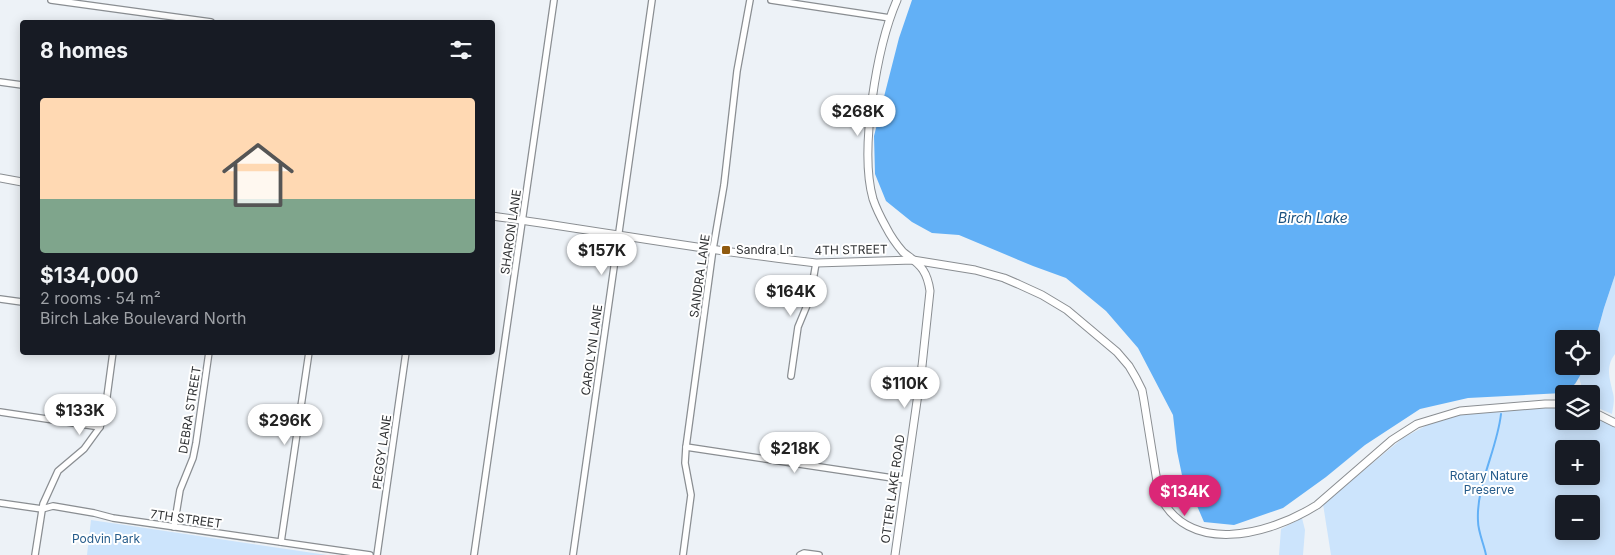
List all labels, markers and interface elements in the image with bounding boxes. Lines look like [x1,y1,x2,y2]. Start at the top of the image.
icon: filters [447,36,475,64]
text: 8 homes [40,38,128,63]
pin: $268K [823,94,893,137]
text: $268K [832,101,884,121]
icon: home [213,130,303,220]
street label: SHARON LANE [497,189,524,275]
water label: Birch Lake [1278,209,1348,226]
street label: SANDRA LANE [686,233,713,319]
pin: $157K [567,234,637,276]
text: $157K [578,240,626,260]
street label: 4TH STREET [814,241,888,258]
place label: Sandra Ln [736,242,793,257]
marker: Sandra Ln [720,244,732,256]
text: $134,000 [40,263,139,288]
pin: $164K [756,274,826,317]
text: $164K [766,281,816,301]
text: 2 rooms · 54 m² [40,288,161,308]
street label: CAROLYN LANE [578,303,605,397]
text: Birch Lake Boulevard North [40,308,246,328]
map controls [1555,330,1600,540]
button: locate [1555,330,1600,375]
street label: DEBRA STREET [175,365,204,455]
pin: $110K [870,366,940,409]
text: $110K [882,373,928,393]
button: layers [1555,385,1600,430]
pin: $133K [45,394,115,436]
text: $133K [55,400,105,420]
pin: $296K [250,404,320,446]
text: $296K [259,410,311,430]
street label: PEGGY LANE [369,414,394,490]
pin: $218K [760,432,830,474]
street label: OTTER LAKE ROAD [877,434,908,544]
text: $218K [770,438,820,458]
button: + [1555,440,1600,485]
park label: Rotary Nature Preserve [1450,468,1528,497]
pin: $134K [1150,474,1220,517]
text: $134K [1160,481,1210,501]
button: − [1555,495,1600,540]
street label: 7TH STREET [149,506,223,531]
park label: Podvin Park [72,531,140,546]

